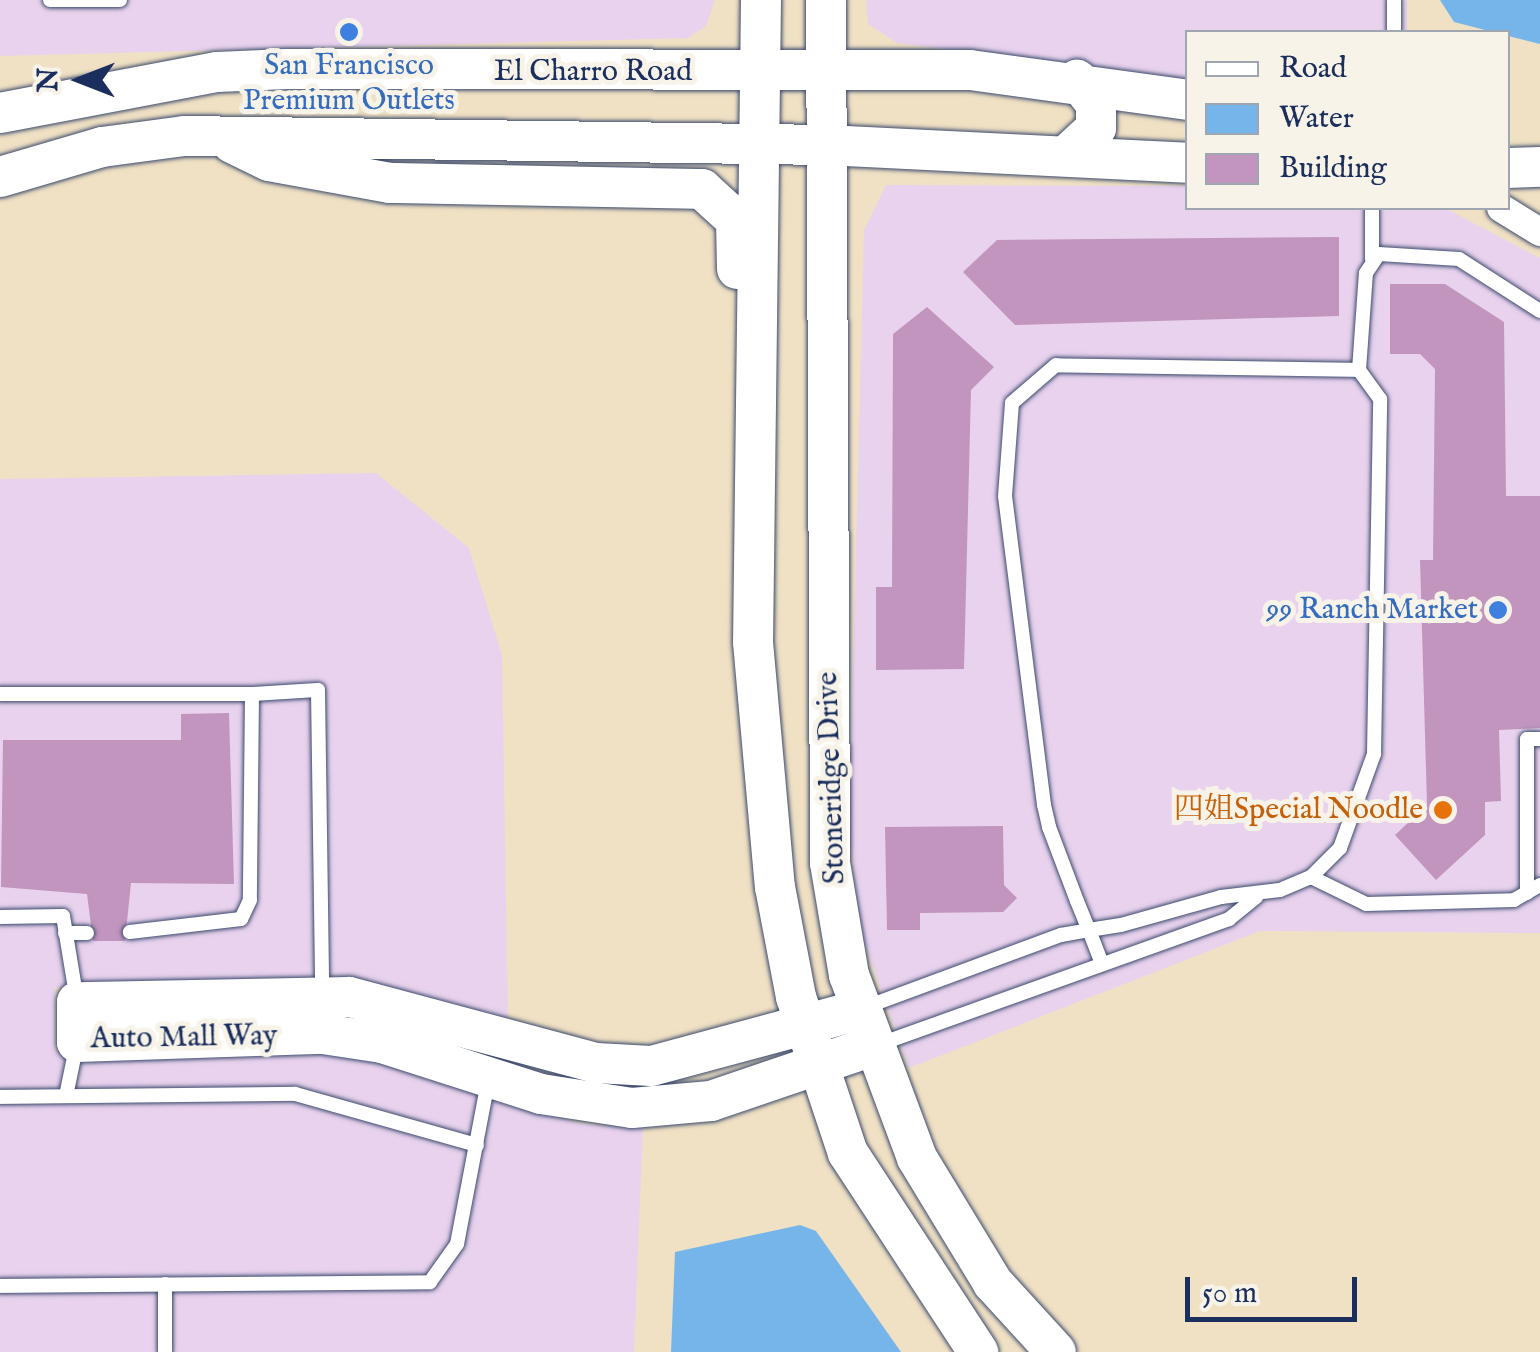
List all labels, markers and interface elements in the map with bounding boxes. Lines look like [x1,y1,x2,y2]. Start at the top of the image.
marker: San Francisco Premium Outlets [338,21,360,43]
north arrow [30,30,130,130]
legend [1185,30,1510,210]
place label: San Francisco Premium Outlets [243,48,455,118]
text: Road [1279,50,1347,88]
street label: El Charro Road [494,54,692,90]
text: N [32,68,67,92]
text: Water [1279,100,1354,138]
text: Building [1279,150,1387,188]
place label: 99 Ranch Market [1266,592,1478,628]
marker: 99 Ranch Market [1487,599,1509,621]
street label: Stoneridge Drive [810,671,854,885]
place label: 四姐Special Noodle [1174,792,1423,828]
marker: 四姐Special Noodle [1432,799,1454,821]
street label: Auto Mall Way [90,1018,278,1058]
scale bar [1190,1257,1362,1319]
text: 50 m [1202,1275,1257,1313]

